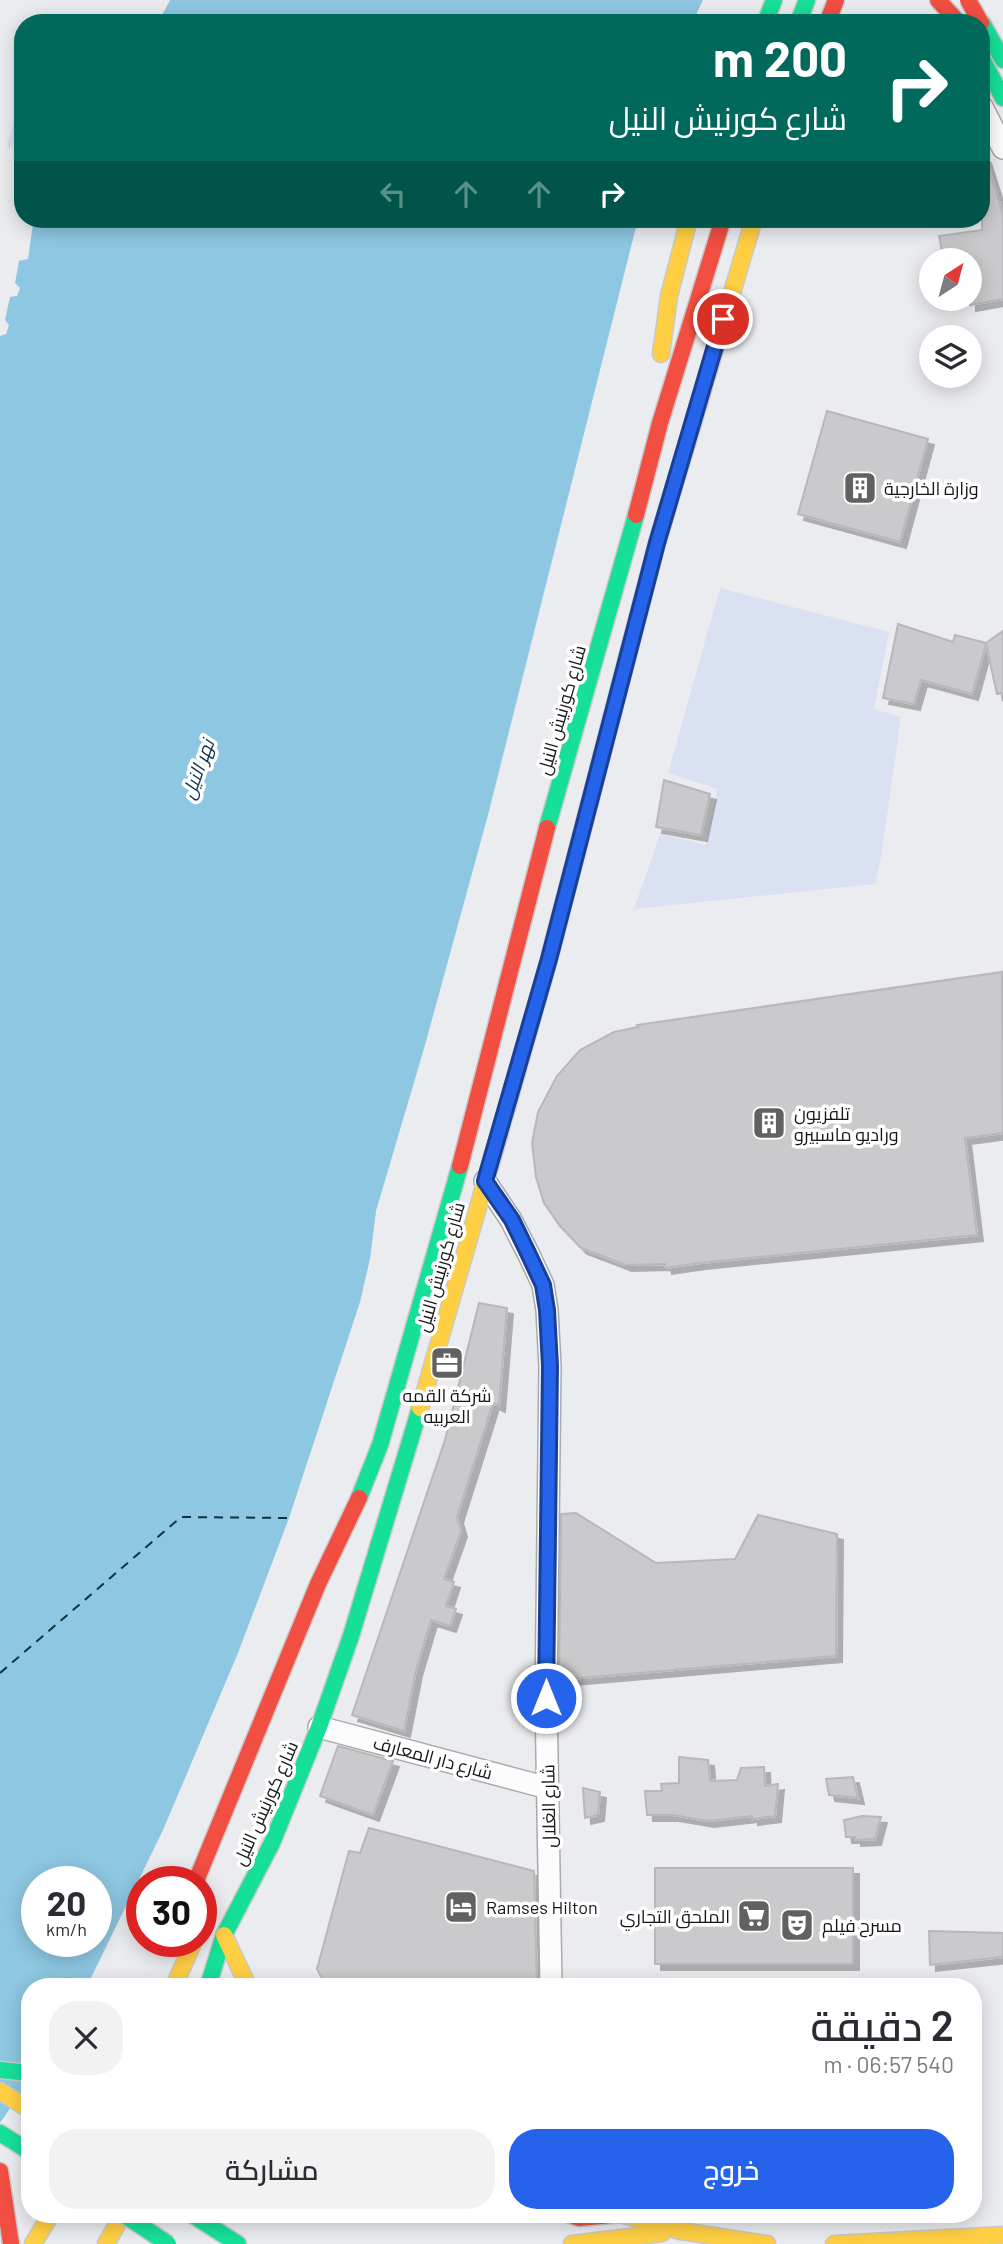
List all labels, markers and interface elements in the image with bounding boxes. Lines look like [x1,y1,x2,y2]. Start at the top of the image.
text: 200 m [713,28,847,87]
icon: right [871,42,962,133]
text: شارع كورنيش النيل [609,98,847,136]
icon: left [374,175,412,213]
icon: ahead [447,175,485,213]
icon: ahead [520,175,558,213]
icon: right [593,175,631,213]
north arrow [919,248,982,312]
map controls [919,248,982,388]
pin [693,289,753,349]
icon: arrive [704,300,742,338]
button: layers [919,325,982,388]
building icon: وزارة الخارجية [841,469,879,507]
place label: وزارة الخارجية [884,477,979,500]
street label: شارع كورنيش النيل [532,643,592,778]
water label: نهر النيل [176,734,220,802]
place label: تلفزيون وراديو ماسبيرو [794,1102,898,1146]
building icon: تلفزيون وراديو ماسبيرو [750,1104,788,1142]
street label: شارع كورنيش النيل [411,1200,471,1335]
office icon: شركة القمه العربيه [428,1344,466,1382]
place label: شركة القمه العربيه [402,1384,492,1428]
position arrow [509,1661,583,1735]
street label: شارع دار المعارف [371,1731,495,1785]
street label: شارع كورنيش النيل [228,1737,304,1869]
street label: شارع الغلال [536,1764,562,1848]
speed limit sign: 30 [126,1866,217,1957]
text: 20 [47,1881,86,1923]
hotel icon: Ramses Hilton [442,1888,480,1926]
place label: Ramses Hilton [486,1896,598,1918]
supermarket icon: الملحق التجاري [735,1897,773,1935]
place label: الملحق التجاري [620,1905,730,1931]
theatre icon: مسرح فيلم [778,1906,816,1944]
place label: مسرح فيلم [822,1914,902,1938]
text: km/h [46,1918,87,1940]
text: 2 دقيقة [811,1999,954,2049]
button: close [49,2001,123,2075]
text: 540 m · 06:57 [824,2050,954,2078]
button: مشاركة [49,2129,495,2209]
button: خروج [509,2129,954,2209]

